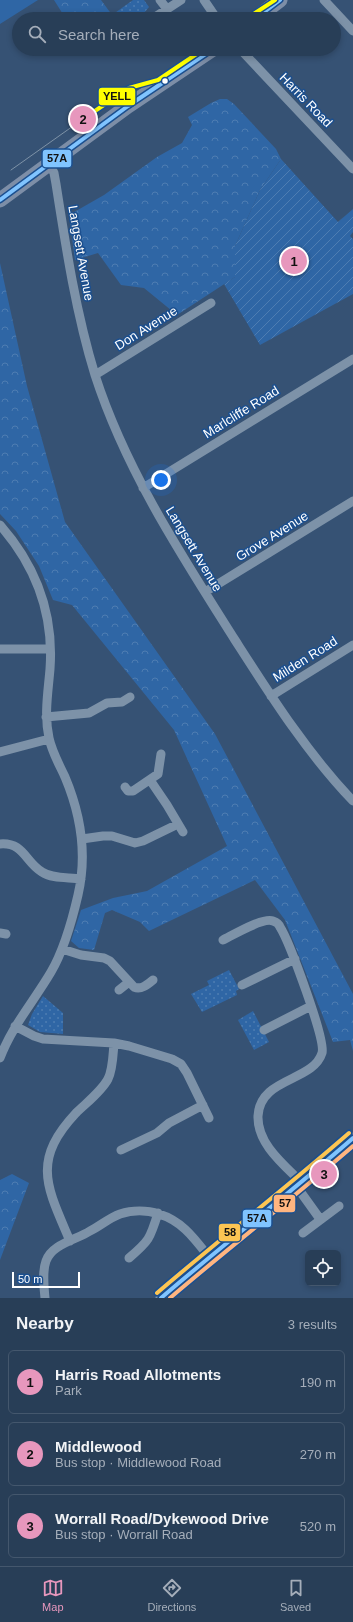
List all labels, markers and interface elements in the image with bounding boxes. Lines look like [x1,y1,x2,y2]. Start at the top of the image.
search box [12,12,341,56]
icon: search [26,23,48,45]
text: Search here [58,26,140,43]
street label: Harris Road [277,70,335,130]
unlabelled marker [160,76,170,86]
line badge: YELL [98,87,136,106]
text: YELL [103,90,131,102]
pin: 2 [70,104,96,134]
line badge: 57A [42,149,72,168]
text: 57A [47,152,67,164]
street label: Langsett Avenue [65,204,97,302]
pin: 1 [281,246,307,276]
street label: Don Avenue [112,303,180,353]
street label: Marlcliffe Road [200,383,282,441]
your location [151,470,171,490]
street label: Langsett Avenue [163,504,225,594]
street label: Grove Avenue [233,508,311,564]
street label: Milden Road [270,633,340,685]
pin: 3 [311,1159,337,1189]
line badge: 57 [273,1194,296,1213]
text: 57 [279,1197,291,1209]
line badge: 57A [242,1209,272,1228]
text: 57A [247,1212,267,1224]
line badge: 58 [218,1223,241,1242]
text: 58 [224,1226,236,1238]
map controls [305,1250,341,1286]
button: locate [305,1250,341,1286]
scale bar [12,1270,80,1289]
text: 50 m [18,1273,42,1285]
text: Nearby [16,1314,74,1333]
text: 3 results [288,1317,337,1332]
text: Harris Road Allotments [55,1366,221,1383]
text: 1 [26,1375,34,1390]
text: 190 m [300,1375,336,1390]
text: Park [55,1383,82,1398]
text: Middlewood [55,1438,142,1455]
text: 2 [26,1447,34,1462]
text: 270 m [300,1447,336,1462]
text: Bus stop · Middlewood Road [55,1455,221,1470]
text: Worrall Road/Dykewood Drive [55,1510,269,1527]
text: 3 [26,1519,34,1534]
text: 520 m [300,1519,336,1534]
text: Bus stop · Worrall Road [55,1527,193,1542]
tab: Map [42,1577,64,1613]
tab: Directions [147,1577,196,1613]
tab: Saved [280,1577,311,1613]

